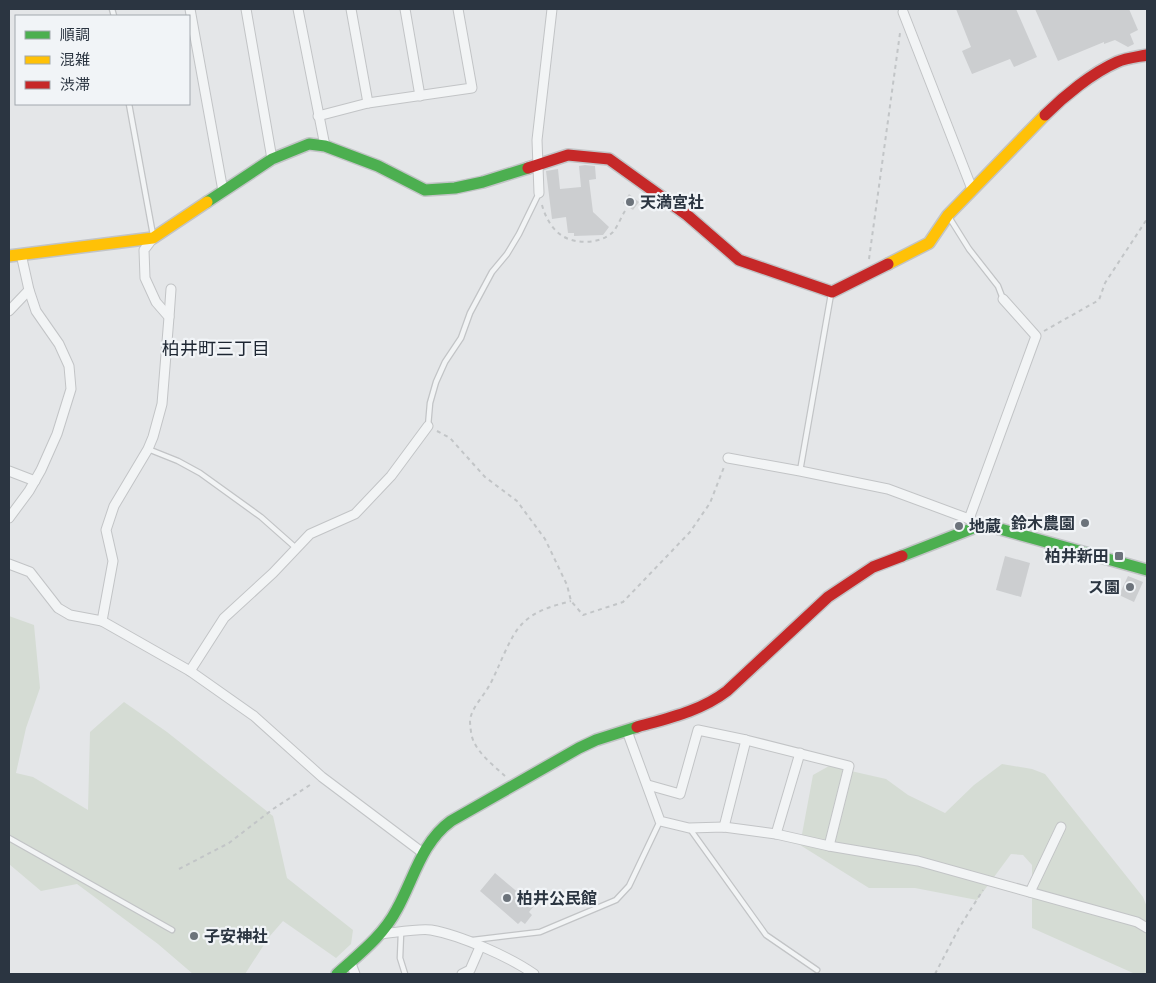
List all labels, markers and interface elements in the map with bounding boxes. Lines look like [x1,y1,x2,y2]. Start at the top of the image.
legend [15,15,190,105]
text: 順調 [60,26,90,44]
text: 混雑 [60,51,90,69]
text: 渋滞 [60,76,90,94]
place label: 天満宮社 [640,193,704,212]
marker: 天満宮社 [624,196,636,208]
district label: 柏井町三丁目 [162,338,270,360]
place label: 鈴木農園 [1011,514,1075,533]
place label: 地蔵 [969,517,1001,536]
marker: 鈴木農園 [1079,517,1091,529]
marker: 地蔵 [953,520,965,532]
place label: 柏井新田 [1045,547,1109,566]
marker: 柏井新田 [1113,550,1125,562]
place label: ス園 [1088,578,1120,597]
marker: ス園 [1124,581,1136,593]
place label: 柏井公民館 [517,889,597,908]
marker: 柏井公民館 [501,892,513,904]
place label: 子安神社 [204,927,268,946]
marker: 子安神社 [188,930,200,942]

